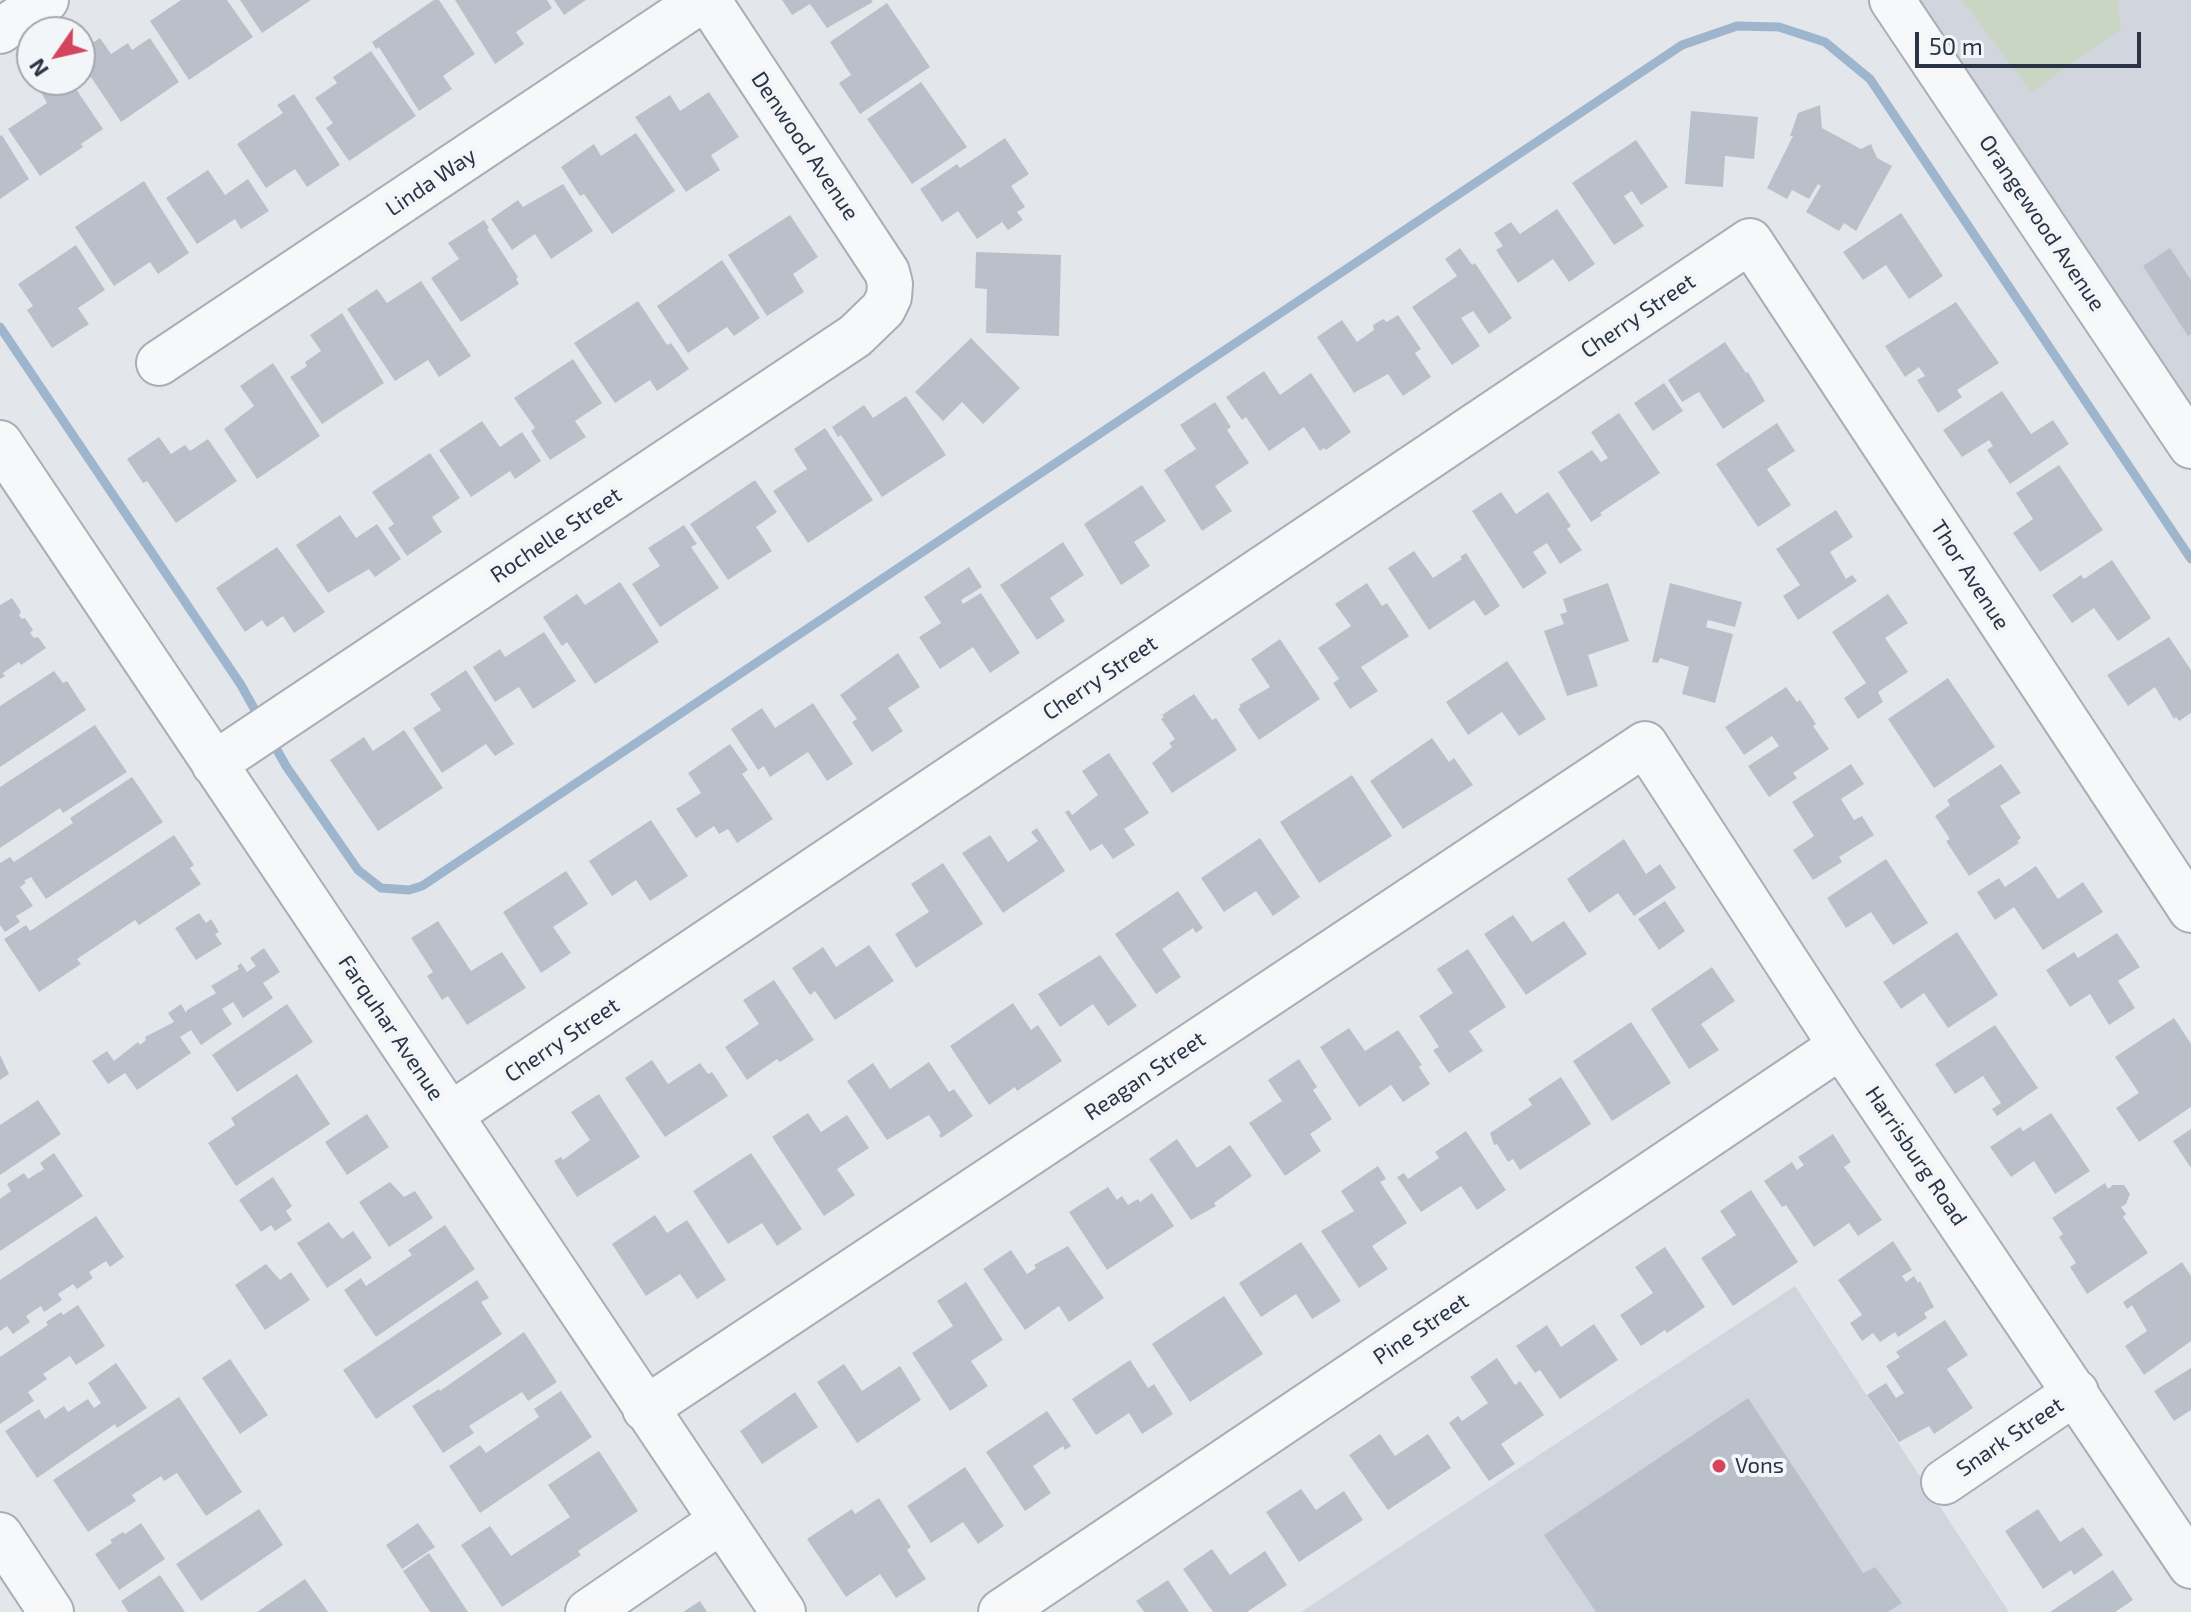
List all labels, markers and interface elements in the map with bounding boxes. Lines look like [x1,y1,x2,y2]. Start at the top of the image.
north arrow [16,16,96,96]
scale bar [1919,16,2145,66]
text: 50 m [1929,31,1983,60]
text: N [23,54,53,82]
street label: Denwood Avenue [746,67,864,225]
street label: Orangewood Avenue [1973,130,2111,316]
street label: Linda Way [381,142,481,222]
street label: Cherry Street [1576,268,1700,364]
street label: Rochelle Street [486,481,626,589]
street label: Thor Avenue [1925,515,2015,635]
street label: Cherry Street [1038,630,1162,726]
street label: Farquhar Avenue [333,950,449,1106]
street label: Cherry Street [500,992,624,1088]
street label: Reagan Street [1079,1026,1211,1126]
street label: Harrisburg Road [1860,1081,1972,1231]
street label: Pine Street [1368,1288,1474,1370]
street label: Snark Street [1952,1392,2068,1482]
place label: Vons [1735,1453,1784,1479]
marker: Vons [1710,1457,1728,1475]

